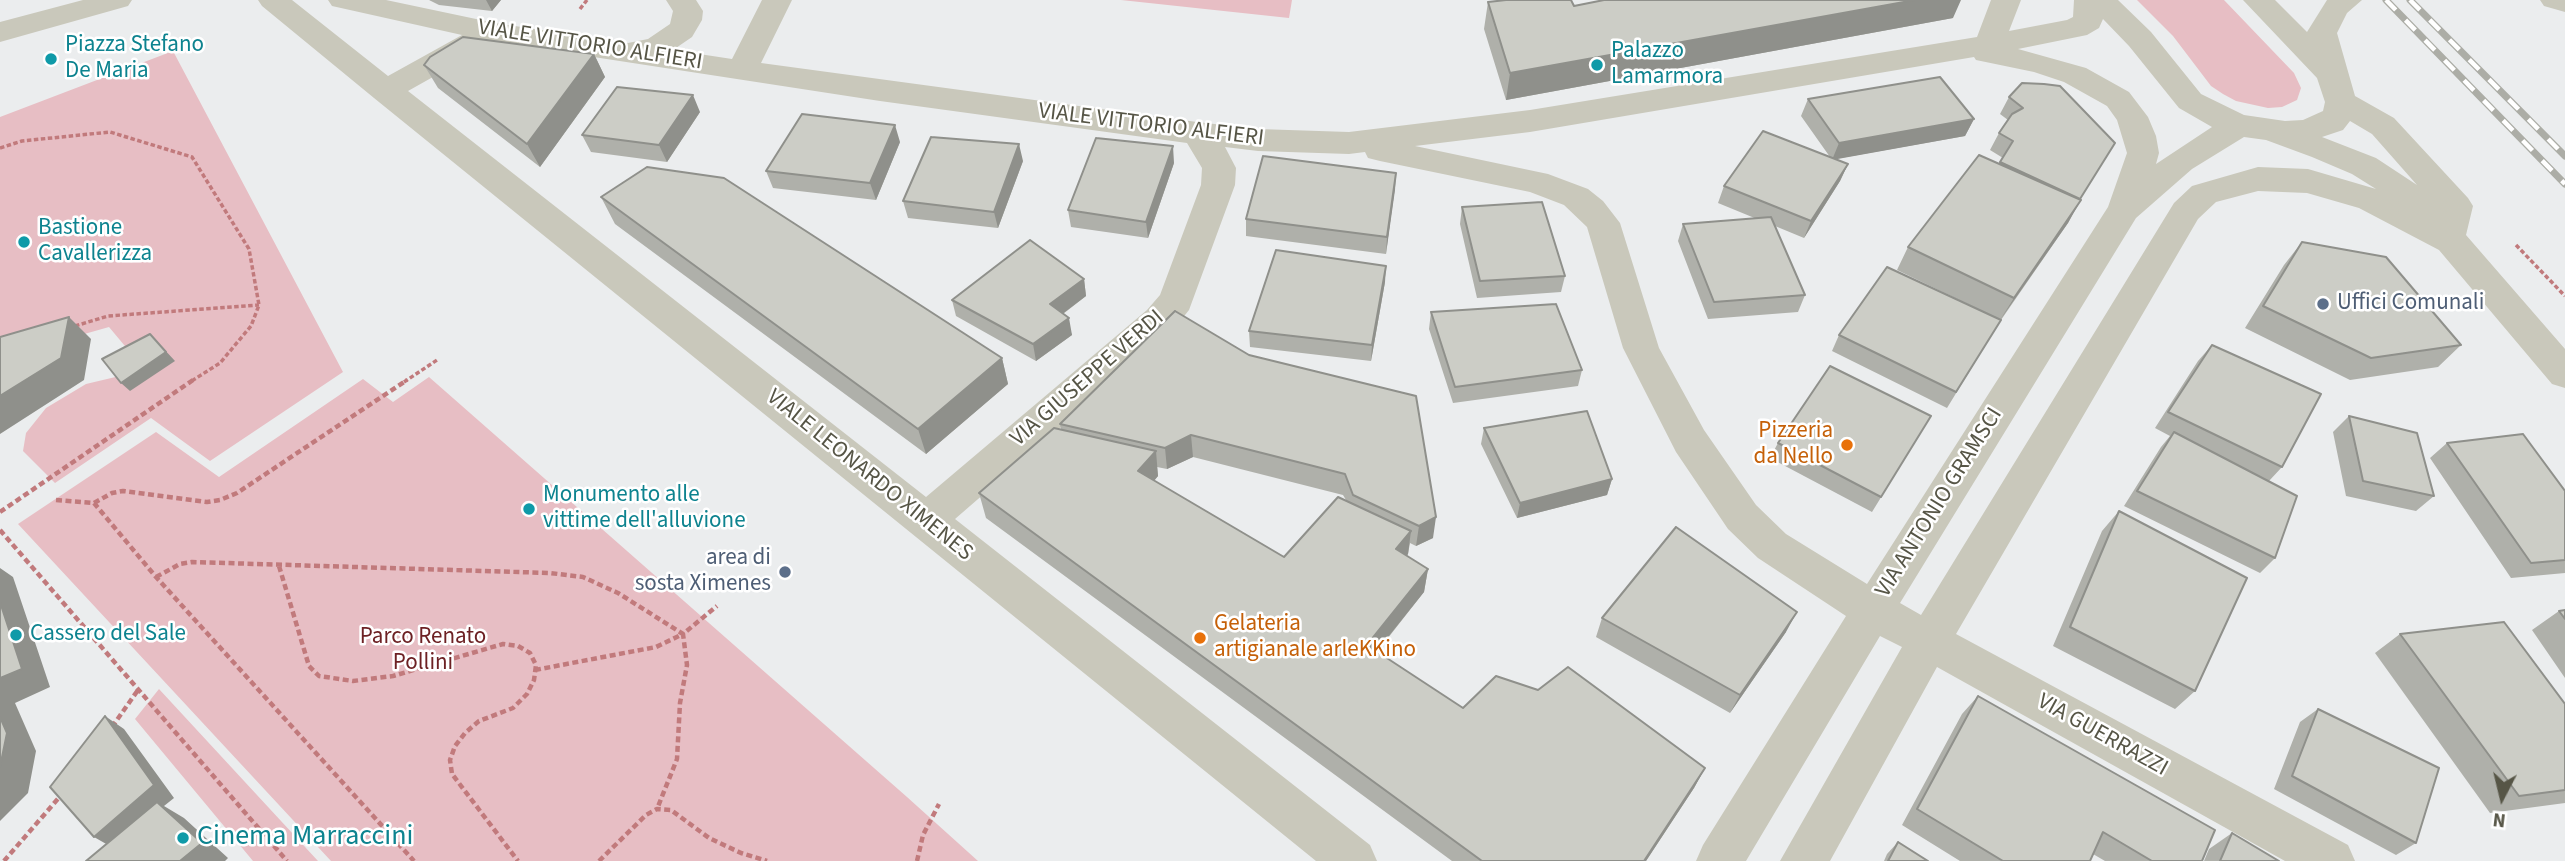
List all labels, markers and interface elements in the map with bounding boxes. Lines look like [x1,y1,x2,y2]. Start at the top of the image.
street label: VIALE VITTORIO ALFIERI [476,15,704,77]
place label: Piazza Stefano De Maria [65,32,204,86]
place label: Palazzo Lamarmora [1611,38,1723,92]
marker: Piazza Stefano De Maria [43,51,59,67]
marker: Palazzo Lamarmora [1589,57,1605,73]
street label: VIALE VITTORIO ALFIERI [1037,98,1265,154]
place label: Bastione Cavallerizza [38,215,152,269]
marker: Bastione Cavallerizza [16,234,32,250]
place label: Uffici Comunali [2337,290,2484,318]
marker: Uffici Comunali [2315,296,2331,312]
street label: VIA GIUSEPPE VERDI [1006,305,1170,453]
street label: VIALE LEONARDO XIMENES [760,384,978,568]
street label: VIA ANTONIO GRAMSCI [1871,403,2009,603]
place label: Pizzeria da Nello [1754,418,1833,472]
marker: Pizzeria da Nello [1839,437,1855,453]
place label: Monumento alle vittime dell'alluvione [543,482,746,536]
marker: Monumento alle vittime dell'alluvione [521,501,537,517]
place label: area di sosta Ximenes [635,545,771,599]
marker: area di sosta Ximenes [777,564,793,580]
place label: Gelateria artigianale arleKKino [1214,611,1416,665]
place label: Cassero del Sale [30,621,186,649]
park label: Parco Renato Pollini [360,624,486,678]
marker: Cassero del Sale [8,627,24,643]
marker: Gelateria artigianale arleKKino [1192,630,1208,646]
street label: VIA GUERRAZZI [2032,689,2172,783]
north arrow [2467,763,2537,833]
text: N [2491,805,2507,834]
place label: Cinema Marraccini [197,821,413,855]
marker: Cinema Marraccini [175,830,191,846]

